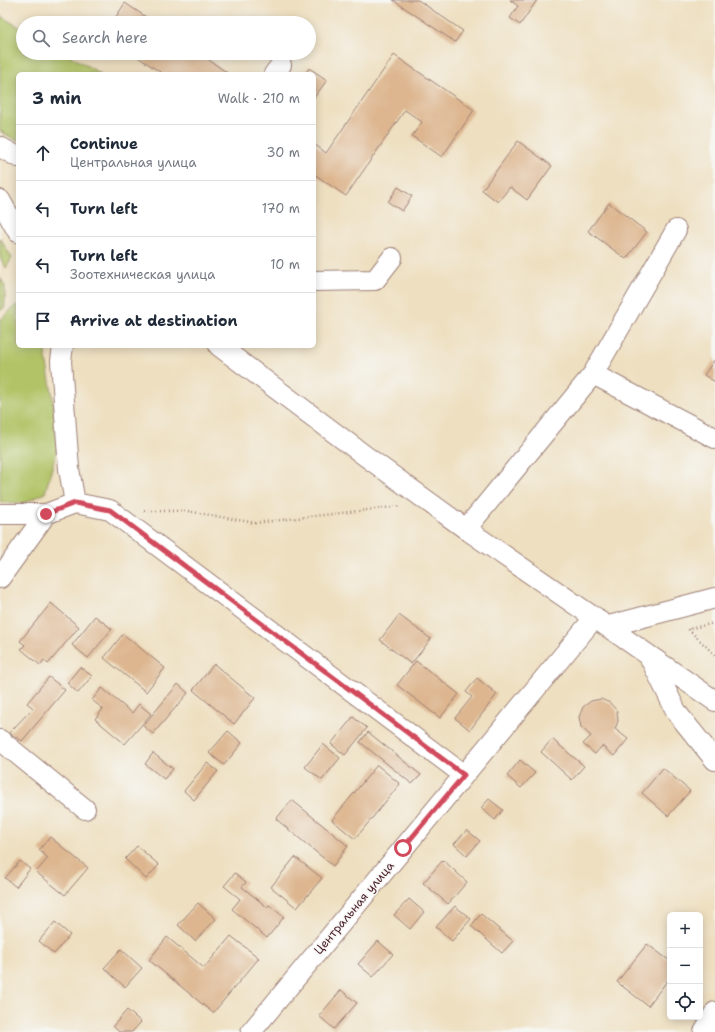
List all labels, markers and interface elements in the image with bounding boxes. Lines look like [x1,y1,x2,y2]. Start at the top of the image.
search box [16,16,316,60]
icon: search [30,27,52,49]
text: Search here [62,28,148,48]
text: 3 min [32,87,82,109]
text: Walk · 210 m [218,90,300,107]
text: Continue [70,134,138,154]
icon: ahead [32,142,54,164]
text: 30 m [266,144,300,161]
text: Центральная улица [70,154,196,171]
icon: left [32,198,54,220]
text: Turn left [70,199,138,219]
text: 170 m [262,200,300,217]
text: Turn left [70,246,138,266]
icon: left [32,254,54,276]
text: 10 m [270,256,300,273]
text: Зоотехническая улица [70,266,215,283]
icon: arrive [32,310,54,332]
text: Arrive at destination [70,311,238,331]
route end [37,505,55,523]
route start [394,839,412,857]
street label: Центральная улица [310,858,398,958]
map controls [667,912,703,1020]
button: + [667,912,703,948]
button: − [667,948,703,984]
button: locate [667,984,703,1020]

